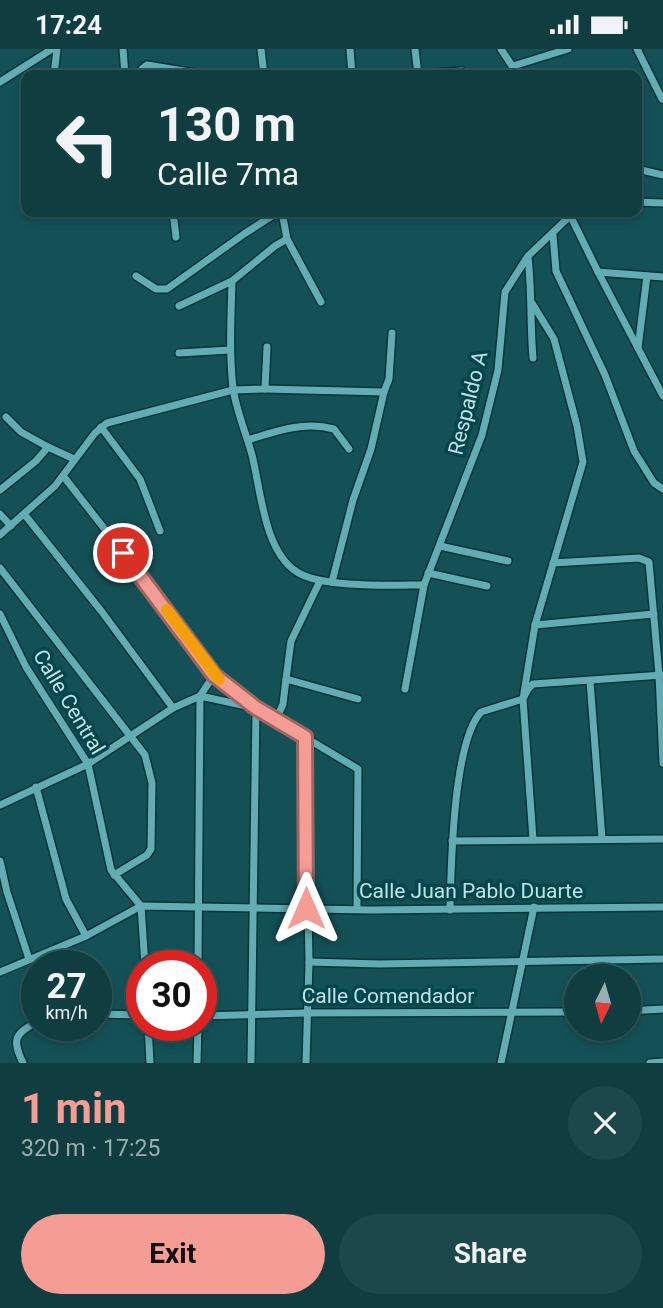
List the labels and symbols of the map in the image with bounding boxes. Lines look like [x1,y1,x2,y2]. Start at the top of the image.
street label: Respaldo A [444,348,493,457]
pin [93,523,153,583]
street label: Calle Central [28,645,110,759]
position arrow [269,871,343,945]
street label: Calle Juan Pablo Duarte [359,879,583,903]
speed limit sign: 30 [126,950,217,1041]
north arrow [564,964,640,1041]
street label: Calle Comendador [302,984,474,1008]

